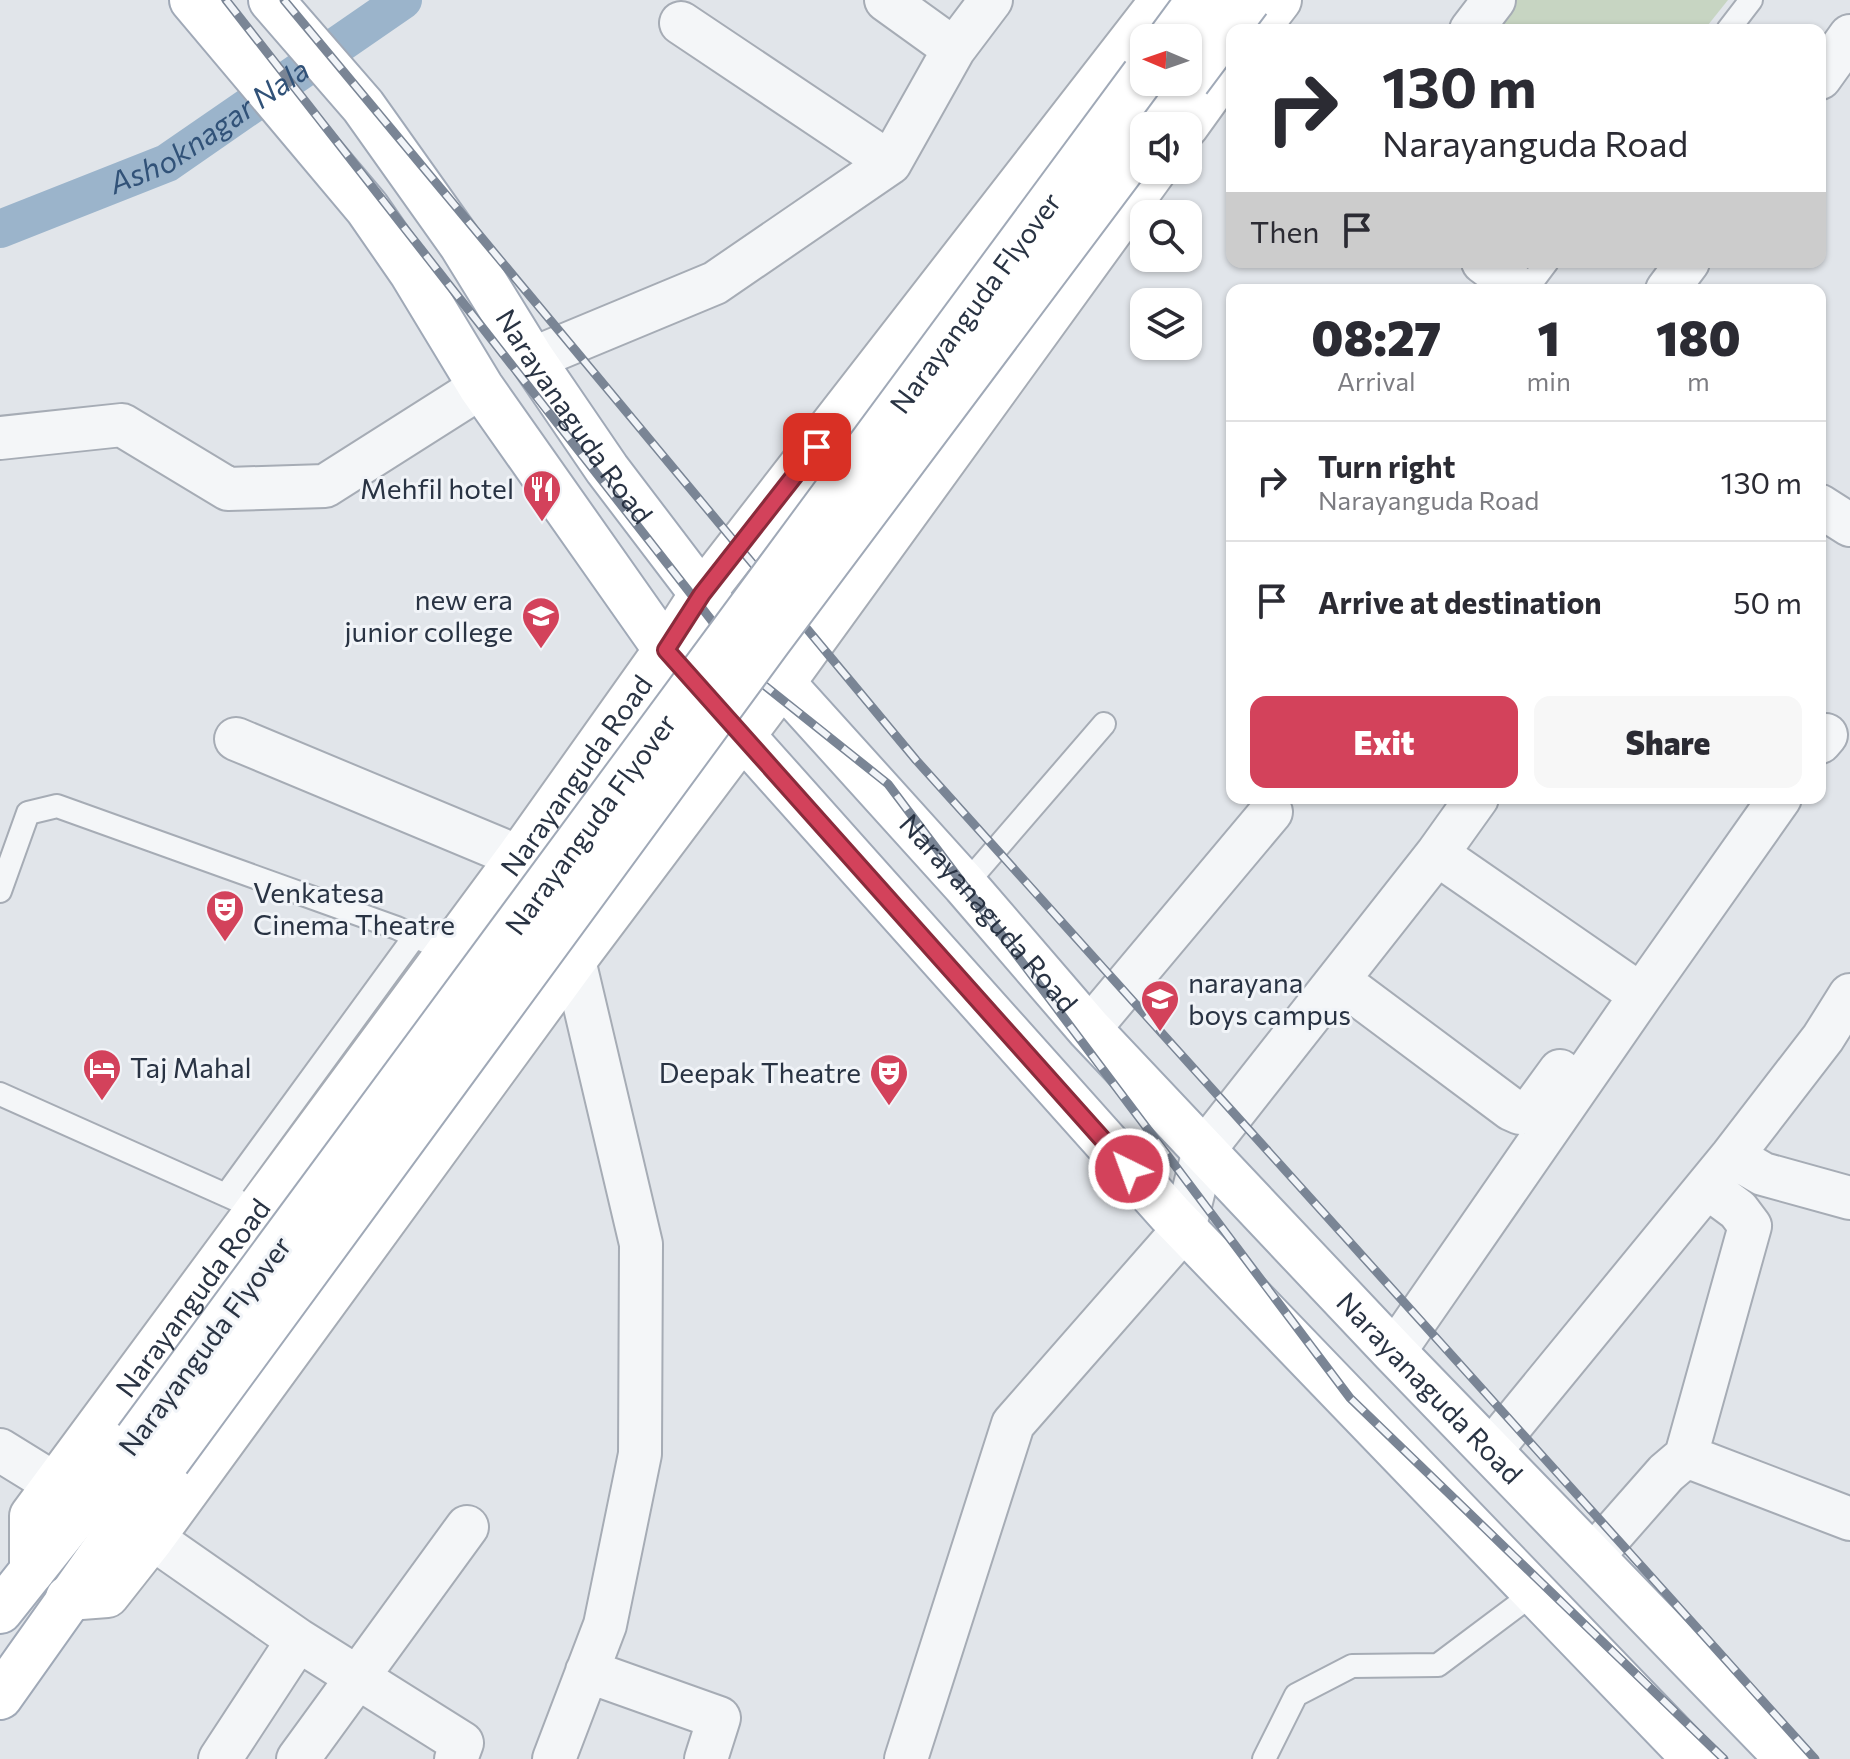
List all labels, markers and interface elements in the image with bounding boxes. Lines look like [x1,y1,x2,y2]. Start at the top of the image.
north arrow [1130,24,1202,96]
map controls [1130,24,1202,360]
water label: Ashoknagar Nala [102,49,315,200]
text: 130 m [1382,51,1537,120]
icon: right [1250,56,1354,160]
button: sound [1130,112,1202,184]
text: Narayanguda Road [1382,120,1688,164]
street label: Narayanguda Flyover [882,185,1068,420]
button: search [1130,200,1202,272]
icon: arrive [1335,208,1379,252]
text: Then [1250,212,1319,249]
button: layers [1130,288,1202,360]
street label: Narayanaguda Road [489,303,660,530]
text: 08:27 [1311,307,1441,366]
text: 1 [1537,307,1560,366]
text: 180 [1656,307,1741,366]
text: Arrival [1337,365,1416,396]
text: min [1527,365,1571,396]
text: m [1687,365,1710,396]
pin [783,413,851,481]
icon: arrive [795,425,839,469]
text: Turn right [1318,447,1455,484]
icon: right [1250,459,1294,503]
text: 130 m [1721,463,1802,500]
restaurant icon: Mehfil hotel [521,468,563,523]
place label: Mehfil hotel [360,471,514,505]
text: Narayanguda Road [1318,484,1539,515]
icon: arrive [1250,579,1294,623]
place label: new era junior college [344,582,513,648]
text: Arrive at destination [1318,583,1602,620]
text: 50 m [1733,583,1802,620]
school or university icon: new era junior college [520,595,562,650]
street label: Narayanguda Road [493,668,659,882]
button: Exit [1250,696,1518,788]
button: Share [1534,696,1802,788]
street label: Narayanguda Flyover [497,707,683,941]
street label: Narayanaguda Road [893,806,1085,1019]
place label: Venkatesa Cinema Theatre [253,875,455,941]
theatre icon: Venkatesa Cinema Theatre [204,888,246,943]
place label: narayana boys campus [1188,965,1351,1031]
school or university icon: narayana boys campus [1139,978,1181,1033]
hotel icon: Taj Mahal [81,1047,123,1102]
place label: Taj Mahal [130,1050,252,1084]
theatre icon: Deepak Theatre [868,1052,910,1107]
place label: Deepak Theatre [659,1055,861,1089]
position arrow [1087,1127,1171,1211]
street label: Narayanguda Road [108,1192,277,1403]
street label: Narayanguda Flyover [111,1229,298,1462]
street label: Narayanaguda Road [1330,1284,1530,1490]

